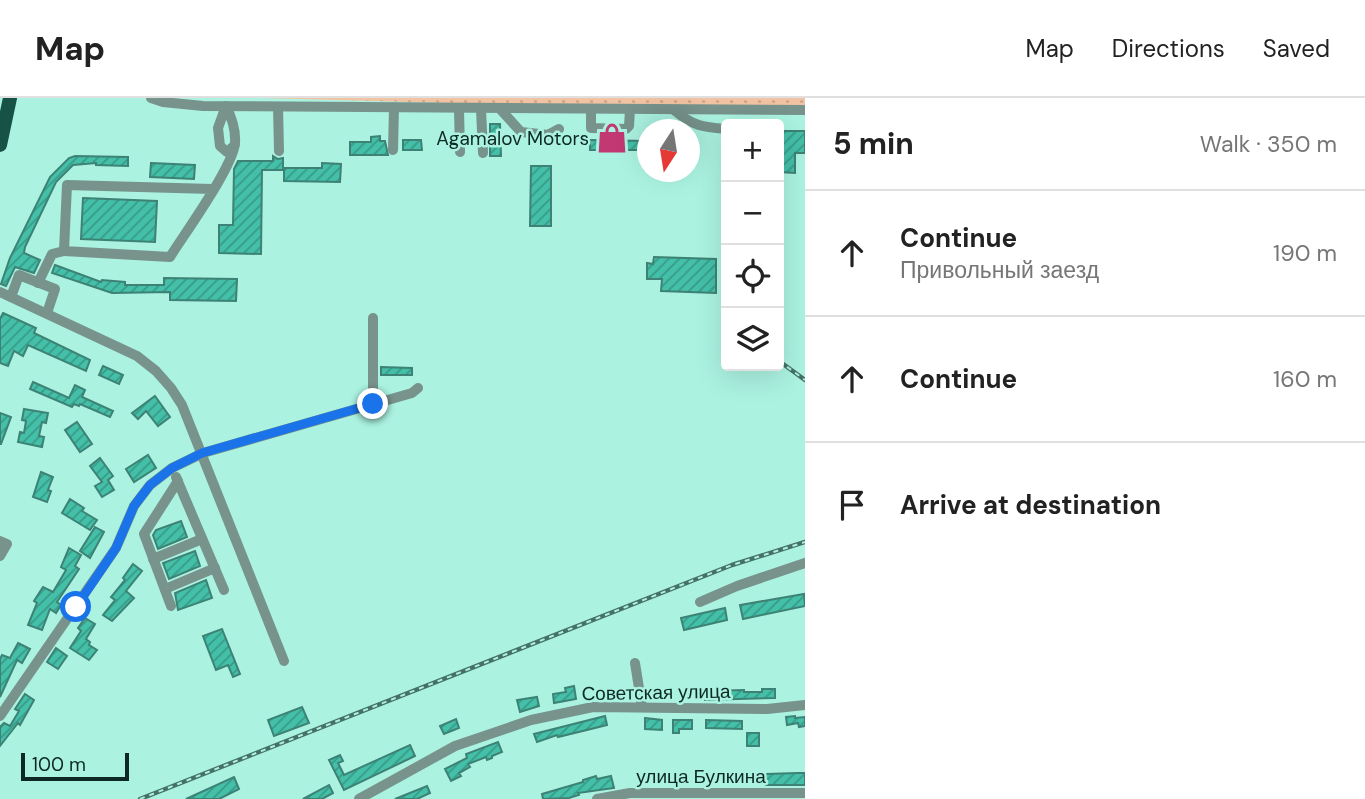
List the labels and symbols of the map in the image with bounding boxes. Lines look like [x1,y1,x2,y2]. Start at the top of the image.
north arrow [637,119,700,182]
shop icon: Agamalov Motors [595,121,629,155]
place label: Agamalov Motors [436,126,589,151]
route end [357,388,388,419]
route start [60,591,91,622]
street label: Советская улица [581,679,731,706]
scale bar [21,750,130,782]
street label: улица Булкина [636,764,766,789]

